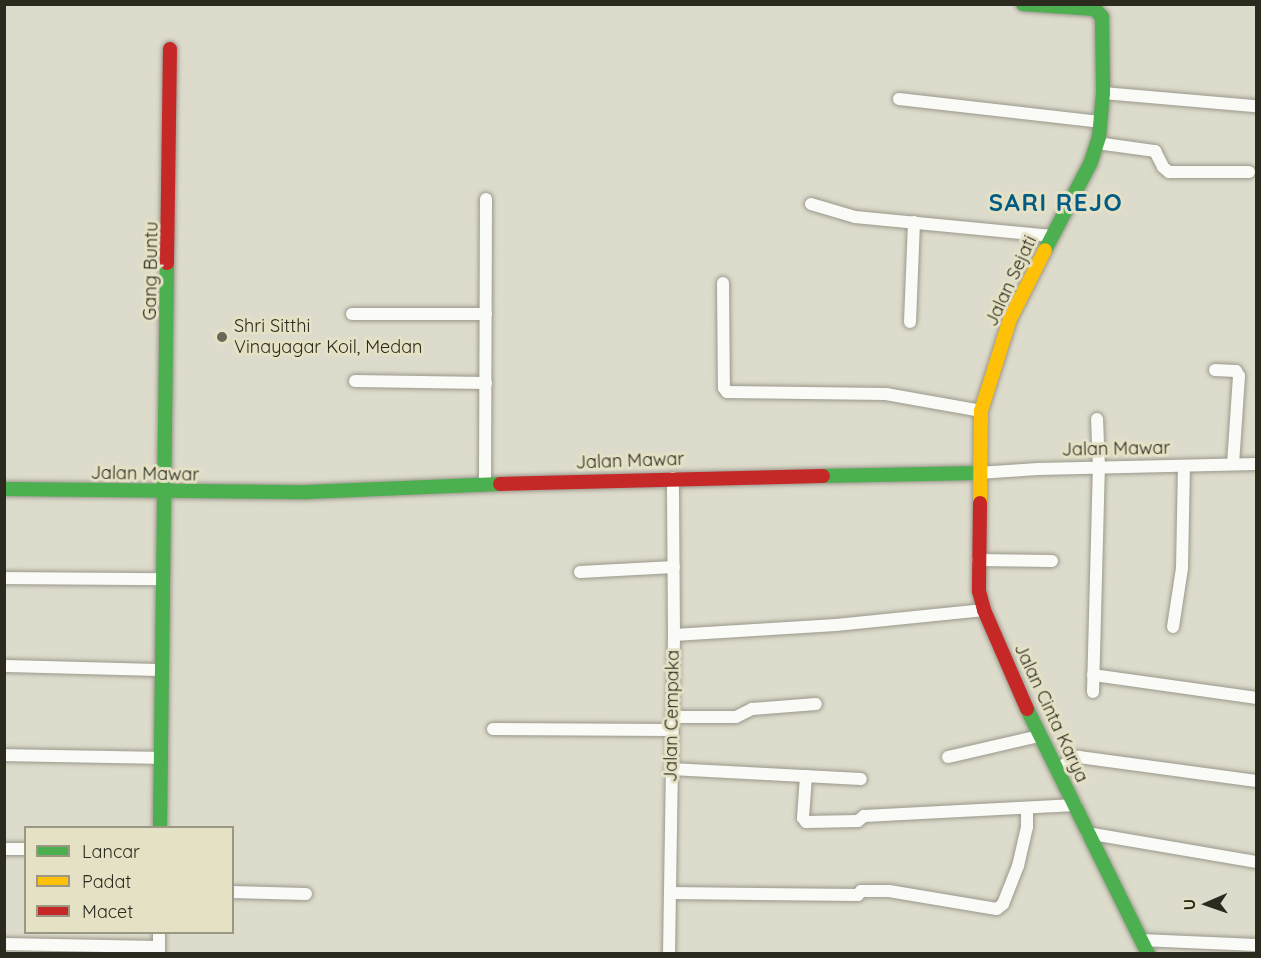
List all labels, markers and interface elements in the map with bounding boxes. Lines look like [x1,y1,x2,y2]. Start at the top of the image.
district label: SARI REJO [989,189,1123,217]
street label: Gang Buntu [139,221,163,321]
street label: Jalan Sejati [981,232,1041,330]
place label: Shri Sitthi Vinayagar Koil, Medan [234,316,422,358]
marker: Shri Sitthi Vinayagar Koil, Medan [215,330,229,344]
street label: Jalan Mawar [1061,437,1171,461]
street label: Jalan Mawar [575,448,685,474]
street label: Jalan Mawar [90,462,200,486]
street label: Jalan Cinta Karya [1009,640,1093,786]
street label: Jalan Cempaka [660,650,684,782]
legend [24,826,234,934]
text: Lancar [82,840,140,863]
text: Padat [82,870,131,893]
north arrow [1177,874,1237,934]
text: U [1179,899,1199,911]
text: Macet [82,900,133,923]

